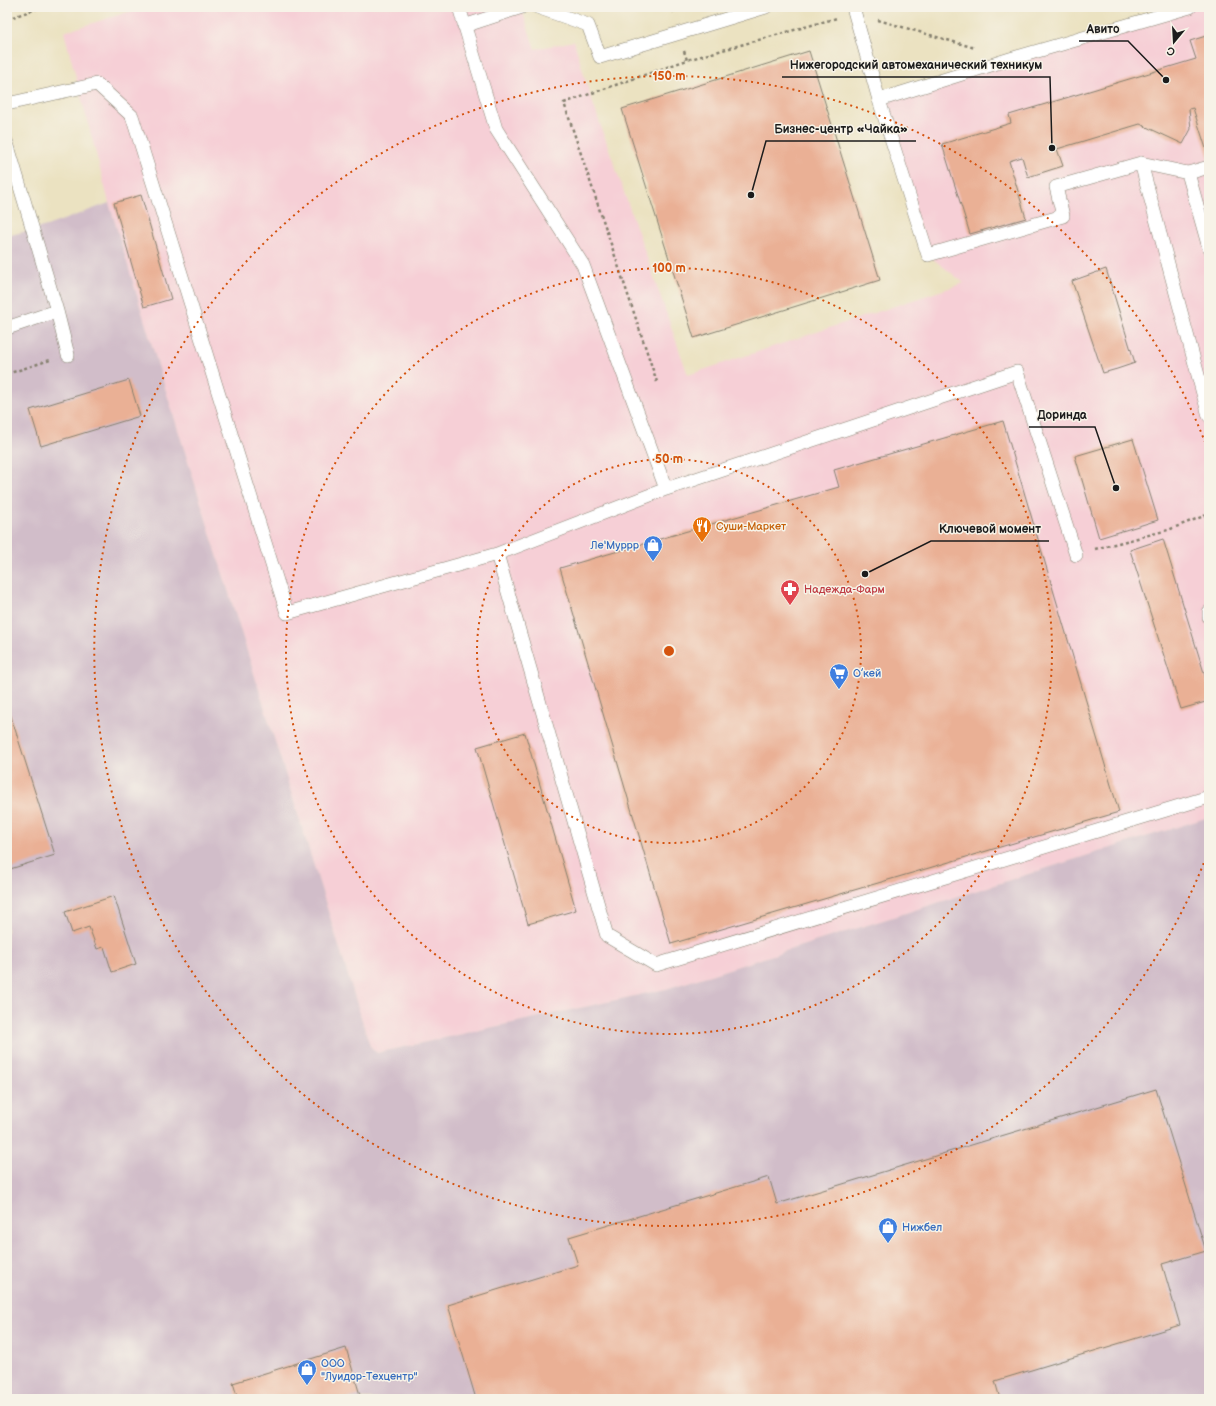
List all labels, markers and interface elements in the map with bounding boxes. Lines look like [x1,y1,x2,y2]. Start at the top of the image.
callout: Авито [1079,17,1128,41]
text: Авито [1086,22,1120,37]
north arrow [1154,22,1194,62]
text: С [1165,44,1177,58]
callout: Нижегородский автомеханический техникум [782,53,1050,77]
text: Нижегородский автомеханический техникум [790,58,1042,73]
text: 150 m [653,69,685,84]
callout: Бизнес-центр «Чайка» [766,117,916,141]
text: Бизнес-центр «Чайка» [774,122,908,137]
text: 100 m [652,261,686,276]
callout: Доринда [1029,403,1095,427]
text: Доринда [1037,408,1088,423]
text: 50 m [655,452,683,467]
restaurant icon: Суши-Маркет [691,515,713,543]
callout: Ключевой момент [931,517,1049,541]
place label: Суши-Маркет [716,520,786,533]
text: Ключевой момент [939,522,1041,537]
shop icon: Ле'Муррр [642,534,664,562]
place label: Ле'Муррр [590,539,640,552]
pharmacy icon: Надежда-Фарм [779,578,801,606]
place label: Надежда-Фарм [804,583,885,596]
centre of rings [662,644,676,658]
supermarket icon: О’кей [828,662,850,690]
place label: О’кей [853,667,881,680]
shop icon: Нижбел [877,1216,899,1244]
place label: Нижбел [902,1221,942,1234]
place label: ООО "Луидор-Техцентр" [321,1357,418,1383]
shop icon: ООО "Луидор-Техцентр" [296,1358,318,1386]

